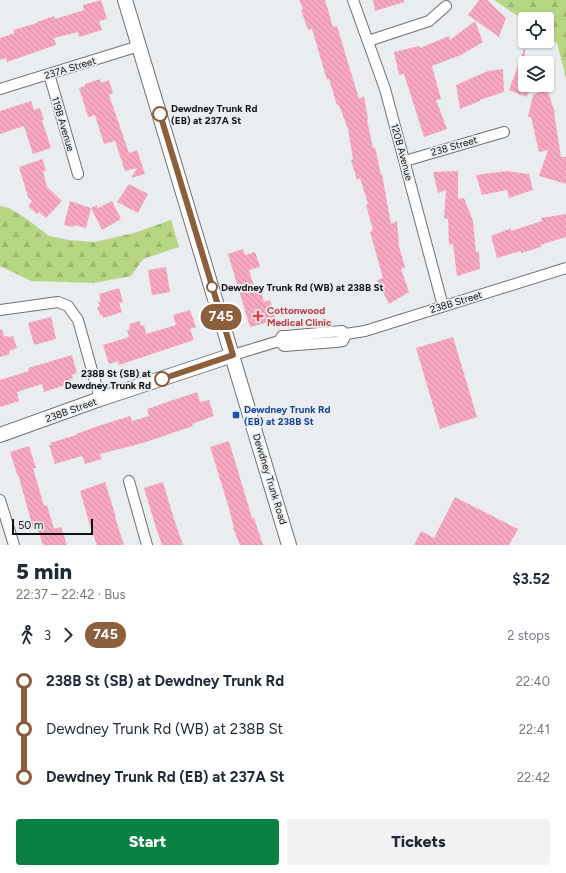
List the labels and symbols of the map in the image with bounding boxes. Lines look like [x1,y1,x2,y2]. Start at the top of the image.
street label: 237A Street [42,54,98,82]
street label: 119B Avenue [49,95,78,153]
place label: Dewdney Trunk Rd (EB) at 237A St [171,102,257,127]
marker: Dewdney Trunk Rd (EB) at 237A St [152,106,168,122]
street label: 120B Avenue [388,122,416,182]
street label: 238 Street [429,133,479,159]
marker: Dewdney Trunk Rd (WB) at 238B St [206,281,218,293]
place label: Dewdney Trunk Rd (WB) at 238B St [221,281,384,294]
street label: 238B Street [428,288,484,316]
line badge: 745 [198,304,244,330]
place label: Cottonwood Medical Clinic [267,304,332,329]
marker: Cottonwood Medical Clinic [252,310,264,322]
place label: 238B St (SB) at Dewdney Trunk Rd [65,367,151,392]
marker: 238B St (SB) at Dewdney Trunk Rd [154,371,170,387]
street label: 238B Street [44,395,99,425]
place label: Dewdney Trunk Rd (EB) at 238B St [244,403,330,428]
marker: Dewdney Trunk Rd (EB) at 238B St [231,410,241,420]
street label: Dewdney Trunk Road [250,432,290,526]
scale bar [12,517,93,536]

